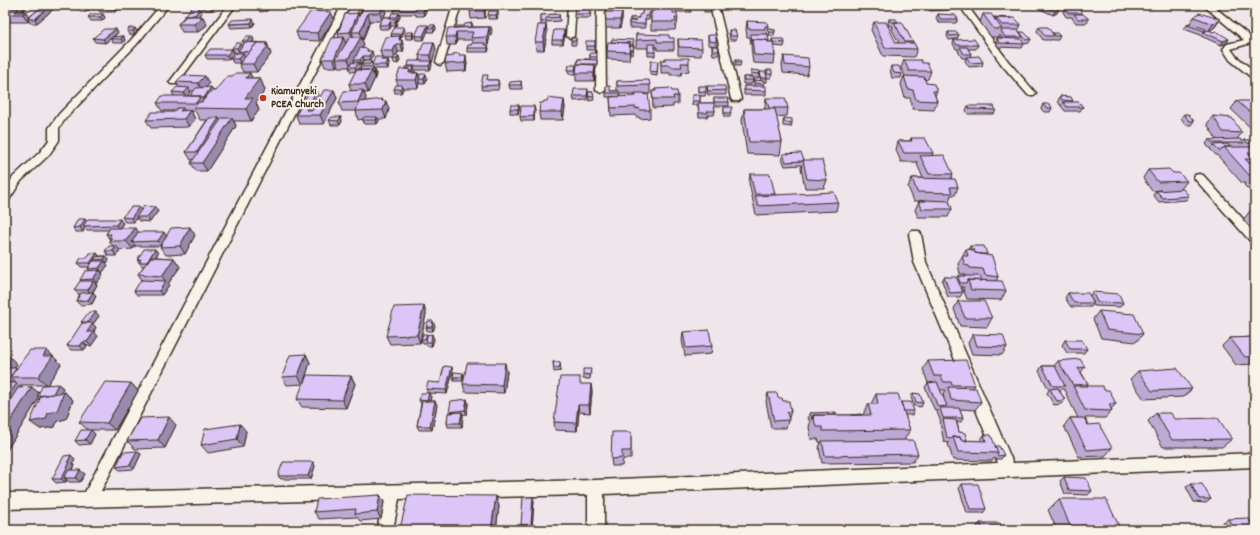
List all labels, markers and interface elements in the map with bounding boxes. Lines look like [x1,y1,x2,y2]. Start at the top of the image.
place label: Kiamunyeki PCEA Church [271,84,324,113]
marker: Kiamunyeki PCEA Church [258,93,268,103]

